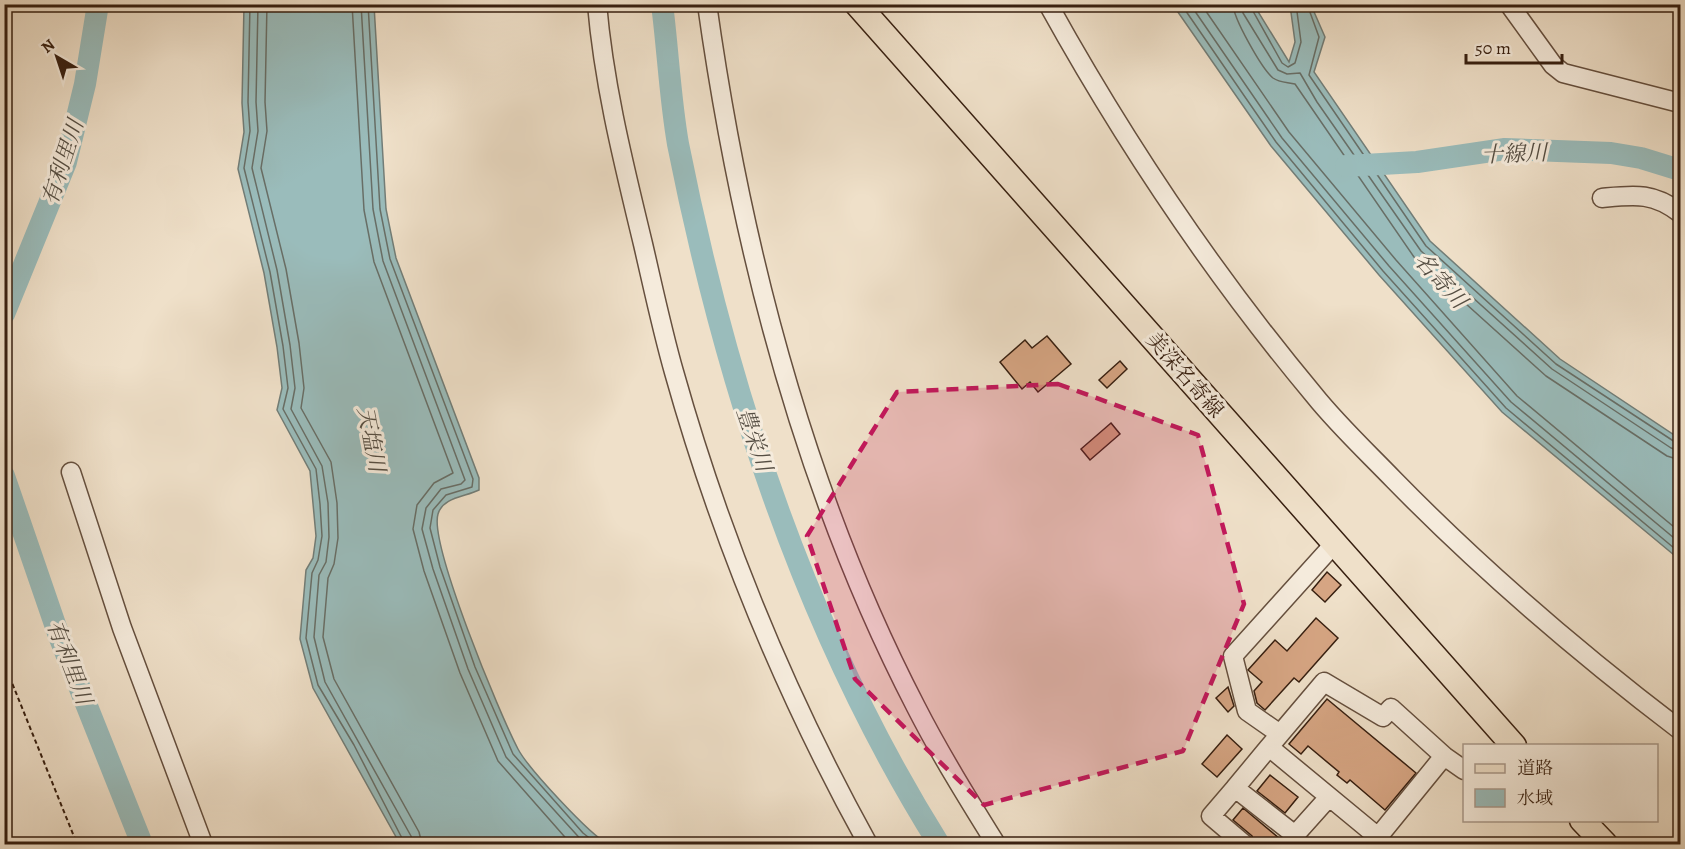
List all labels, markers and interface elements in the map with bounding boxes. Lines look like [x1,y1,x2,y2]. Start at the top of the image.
north arrow [27,27,87,87]
scale bar [1466,27,1562,65]
text: N [37,34,60,58]
text: 50 m [1475,36,1511,60]
water label: 有利里川 [35,114,91,209]
water label: 十線川 [1481,138,1550,170]
water label: 名寄川 [1407,246,1475,317]
street label: 美深名寄線 [1140,326,1230,424]
water label: 豊栄川 [729,403,780,477]
water label: 天塩川 [350,404,392,476]
water label: 有利里川 [39,616,100,711]
legend [1463,744,1658,822]
text: 道路 [1517,756,1553,780]
text: 水域 [1517,786,1553,810]

